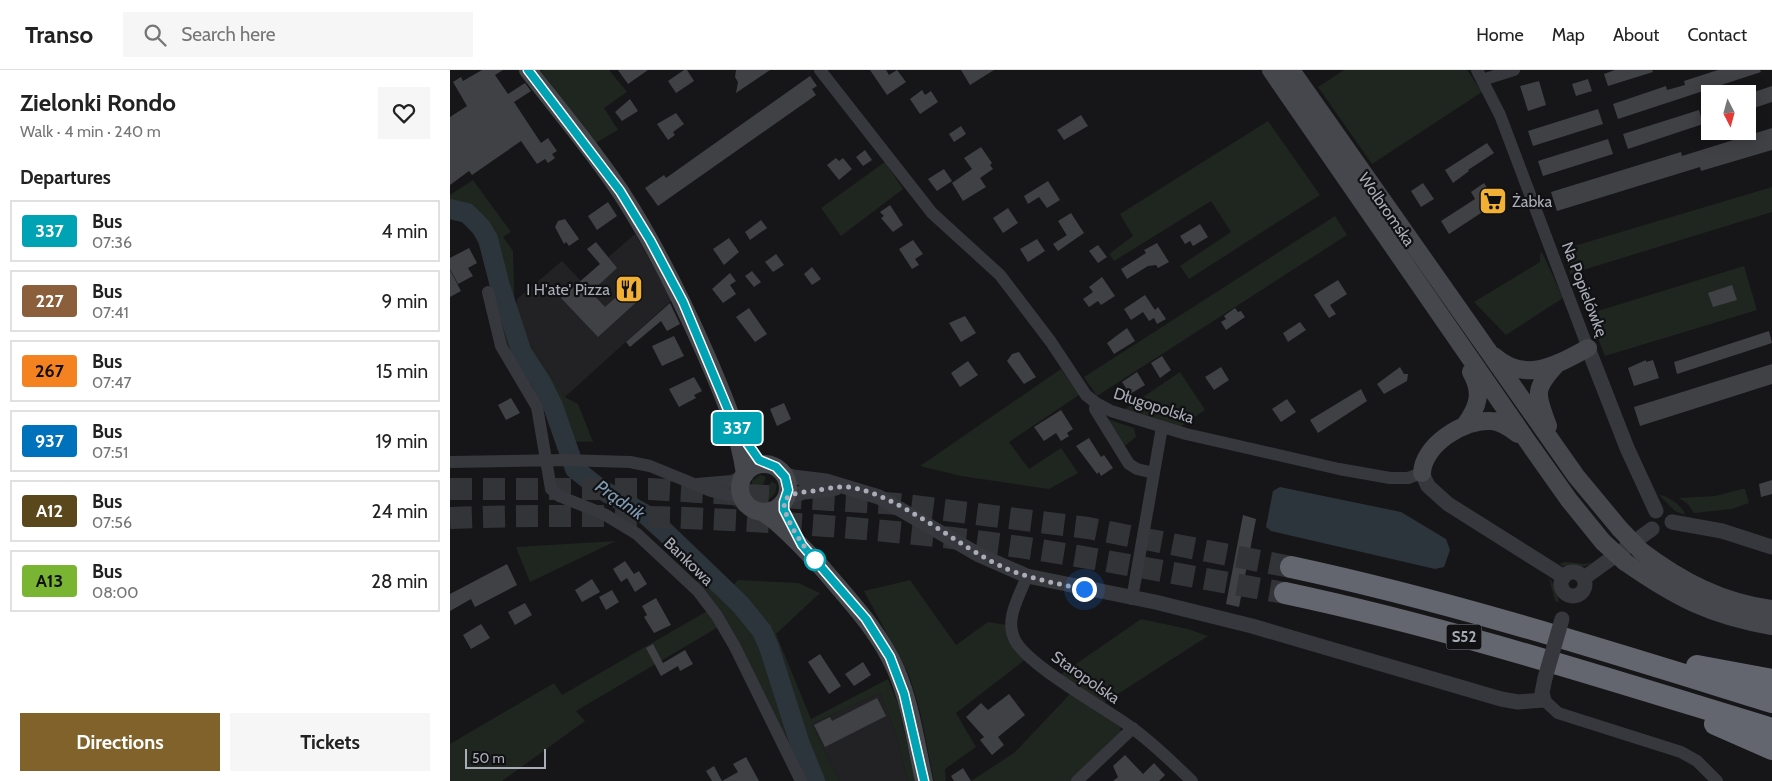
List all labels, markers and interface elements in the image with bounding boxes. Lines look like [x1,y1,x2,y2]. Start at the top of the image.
search box [123,12,473,57]
text: Transo [25,20,93,49]
icon: search [141,21,169,49]
text: Search here [181,23,276,46]
text: Home [1476,24,1524,46]
text: Map [1552,24,1585,46]
text: About [1613,24,1659,46]
text: Contact [1687,24,1747,46]
north arrow [1701,85,1756,140]
map controls [1701,85,1756,140]
button: heart [378,87,430,139]
text: Zielonki Rondo [20,88,176,117]
text: Walk · 4 min · 240 m [20,122,161,141]
text: Departures [20,166,111,189]
street label: Wolbromska [1354,169,1419,250]
supermarket icon: Żabka [1478,186,1508,216]
place label: Żabka [1512,192,1552,211]
text: Bus [92,210,122,233]
text: 337 [35,220,64,242]
text: 4 min [381,220,428,243]
text: 07:36 [92,233,132,252]
street label: Na Popielówkę [1558,239,1612,340]
restaurant icon: I H'ate' Pizza [614,274,644,304]
text: Bus [92,280,122,303]
place label: I H'ate' Pizza [526,280,610,299]
text: 227 [35,290,64,312]
text: 9 min [382,290,428,313]
text: 07:41 [92,303,129,322]
text: Bus [92,350,122,373]
text: 267 [35,360,64,382]
text: 15 min [376,360,428,383]
text: 07:47 [92,373,132,392]
street label: Długopolska [1111,384,1197,427]
line badge: 337 [708,412,766,444]
text: 337 [723,417,751,439]
text: Bus [92,420,122,443]
text: 937 [35,430,64,452]
text: 19 min [375,430,428,453]
text: 07:51 [92,443,128,462]
water label: Prądnik [591,475,650,526]
text: Bus [92,490,122,513]
text: A12 [36,500,63,522]
text: 24 min [371,500,428,523]
text: 07:56 [92,513,132,532]
street label: Bankowa [660,533,717,590]
unlabelled marker [804,549,826,571]
text: Bus [92,560,122,583]
text: A13 [36,570,63,592]
text: 28 min [371,570,428,593]
your location [1072,577,1097,602]
text: 08:00 [92,583,139,602]
road number: S52 [1446,624,1482,650]
street label: Staropolska [1048,647,1124,708]
button: Directions [20,713,220,771]
button: Tickets [230,713,430,771]
scale bar [465,746,546,769]
text: 50 m [472,749,505,767]

